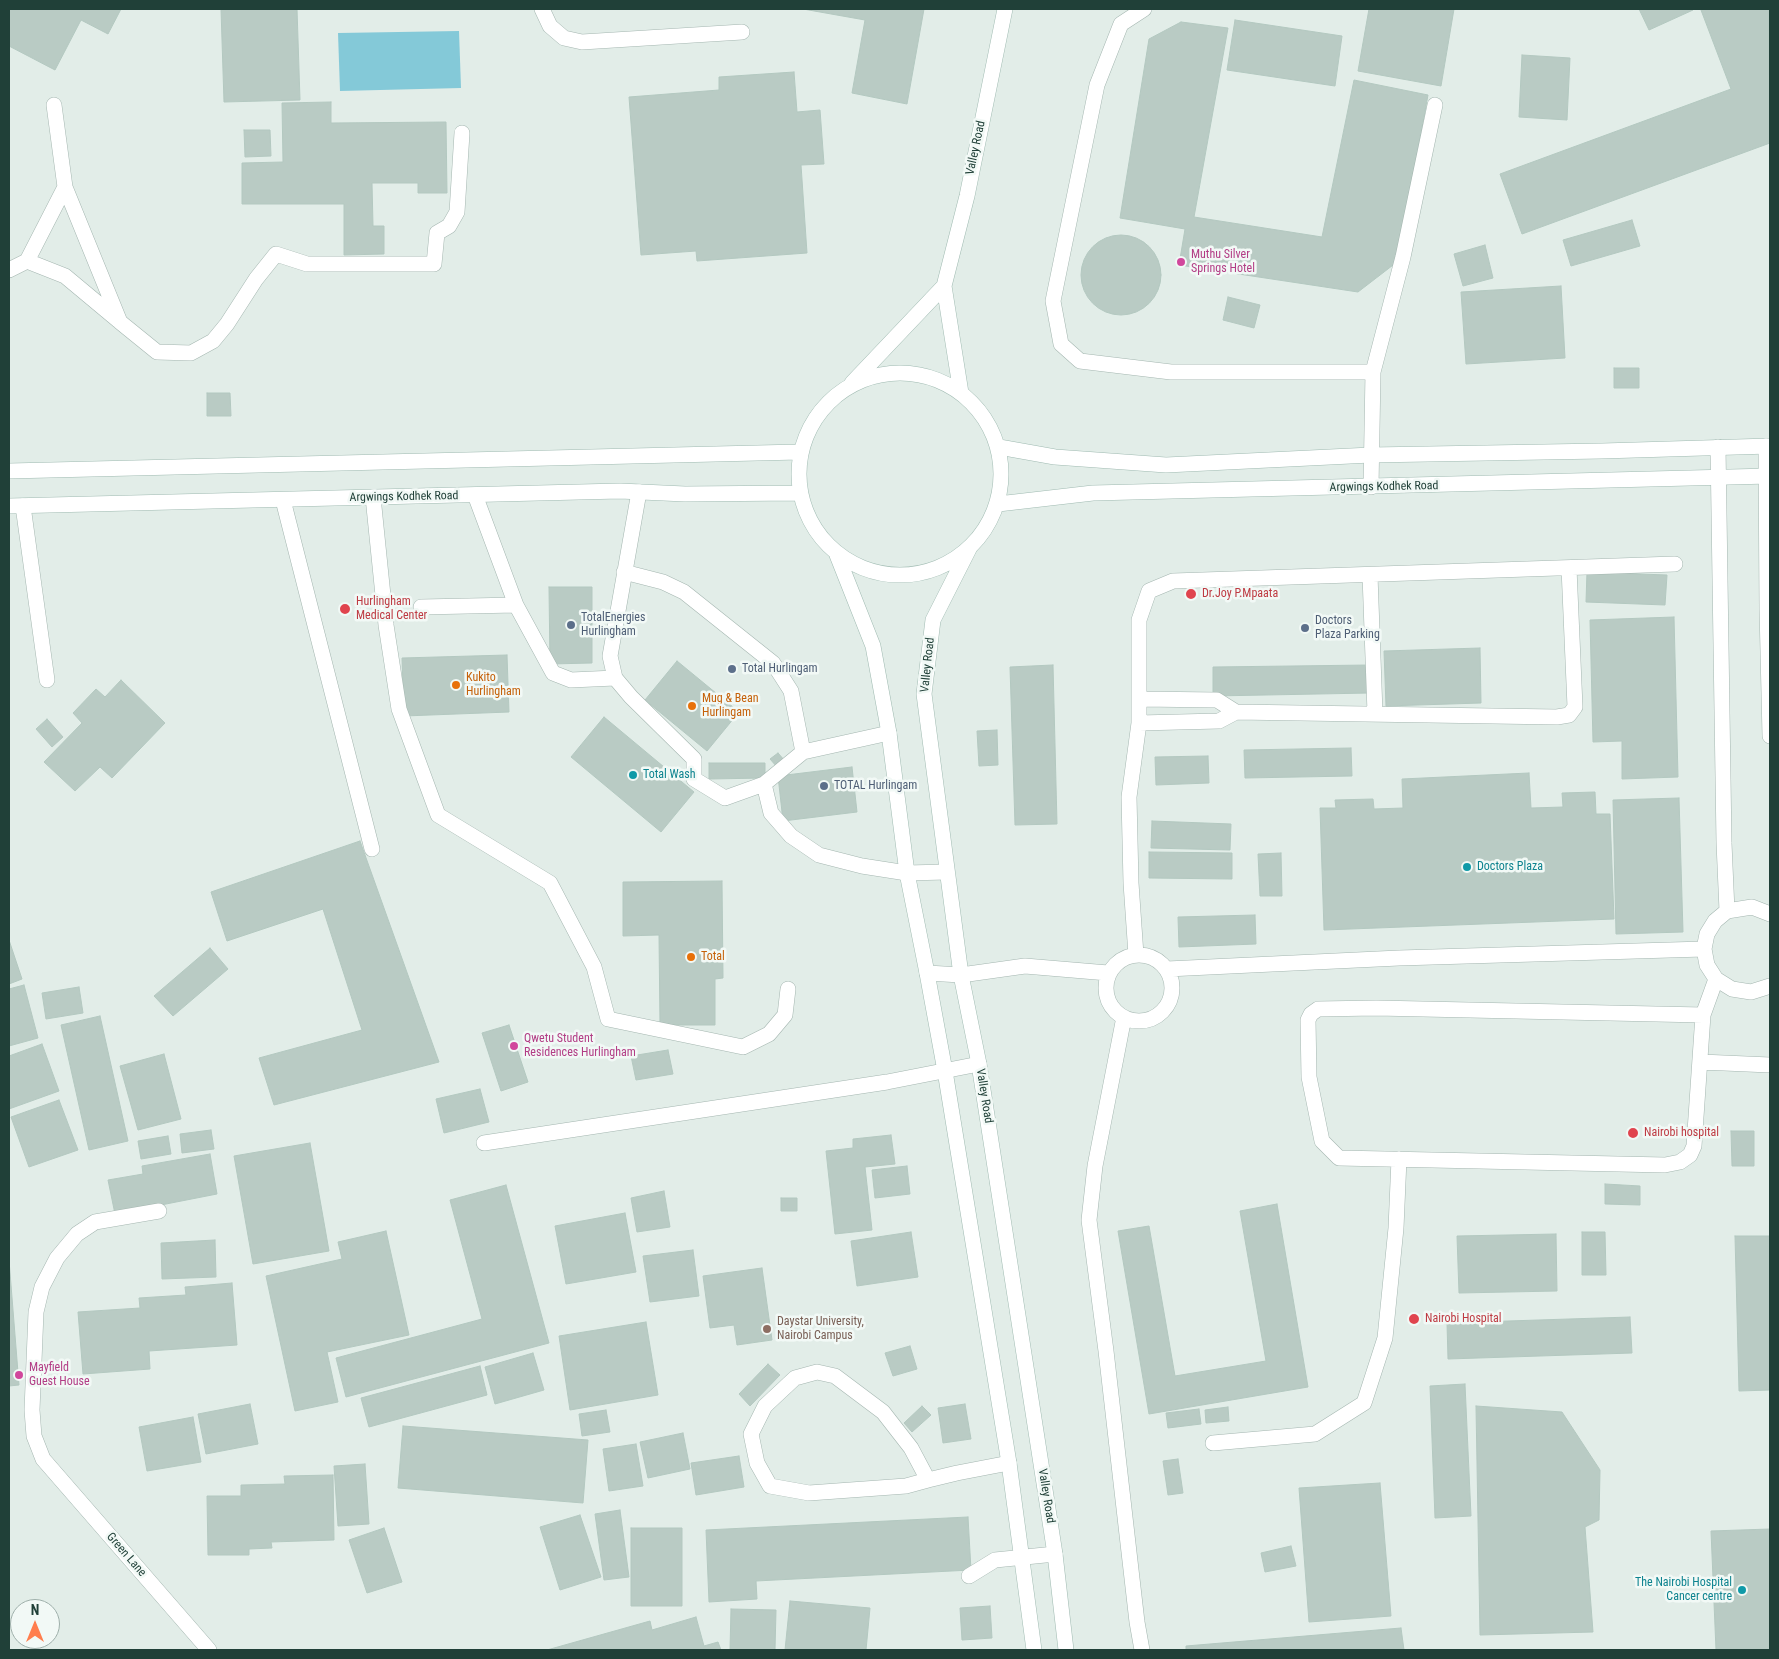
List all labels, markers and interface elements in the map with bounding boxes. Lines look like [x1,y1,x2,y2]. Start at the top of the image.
street label: Valley Road [963,120,989,176]
place label: Muthu Silver Springs Hotel [1191,248,1255,276]
marker: Muthu Silver Springs Hotel [1175,256,1187,268]
street label: Argwings Kodhek Road [1329,479,1439,495]
street label: Argwings Kodhek Road [349,489,459,505]
marker: Dr.Joy P.Mpaata [1184,587,1198,601]
place label: Dr.Joy P.Mpaata [1202,587,1278,601]
place label: Hurlingham Medical Center [356,595,427,623]
marker: Hurlingham Medical Center [338,602,352,616]
place label: TotalEnergies Hurlingham [581,611,645,639]
place label: Doctors Plaza Parking [1315,614,1380,642]
marker: TotalEnergies Hurlingham [565,619,577,631]
marker: Doctors Plaza Parking [1299,622,1311,634]
street label: Valley Road [918,637,938,693]
place label: Total Hurlingam [742,662,817,676]
marker: Total Hurlingam [726,663,738,675]
place label: Kukito Hurlingham [466,671,521,699]
marker: Kukito Hurlingham [450,679,462,691]
place label: Mug & Bean Hurlingam [702,692,759,720]
marker: Mug & Bean Hurlingam [686,700,698,712]
place label: Total Wash [643,768,695,782]
marker: Total Wash [627,769,639,781]
place label: TOTAL Hurlingam [834,779,917,793]
marker: TOTAL Hurlingam [818,780,830,792]
place label: Doctors Plaza [1477,860,1543,874]
marker: Doctors Plaza [1461,861,1473,873]
place label: Total [701,950,725,964]
marker: Total [685,951,697,963]
place label: Qwetu Student Residences Hurlingham [524,1032,636,1060]
marker: Qwetu Student Residences Hurlingham [508,1040,520,1052]
street label: Valley Road [973,1068,995,1124]
marker: Nairobi hospital [1626,1126,1640,1140]
place label: Nairobi hospital [1644,1126,1719,1140]
marker: Nairobi Hospital [1407,1312,1421,1326]
place label: Nairobi Hospital [1425,1312,1502,1326]
place label: Daystar University, Nairobi Campus [777,1315,864,1343]
marker: Daystar University, Nairobi Campus [761,1323,773,1335]
place label: Mayfield Guest House [29,1361,90,1389]
marker: Mayfield Guest House [13,1369,25,1381]
street label: Valley Road [1035,1468,1057,1524]
street label: Green Lane [103,1530,149,1580]
place label: The Nairobi Hospital Cancer centre [1635,1576,1732,1604]
marker: The Nairobi Hospital Cancer centre [1736,1584,1748,1596]
north arrow [10,1599,60,1649]
text: N [31,1602,39,1618]

